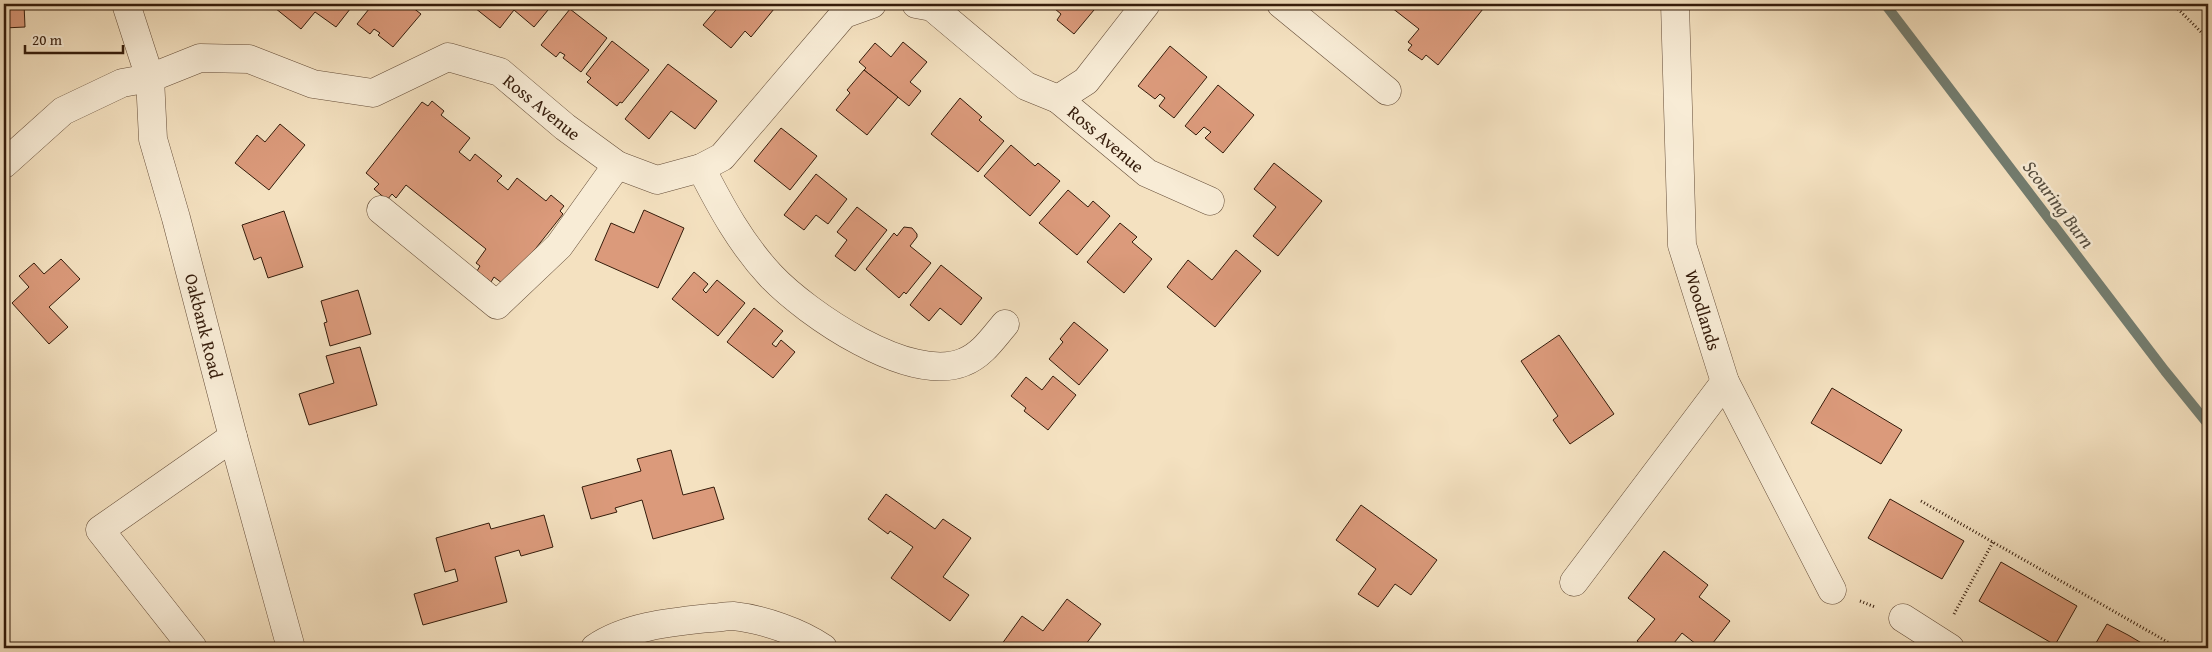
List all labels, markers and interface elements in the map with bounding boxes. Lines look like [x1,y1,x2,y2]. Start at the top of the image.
scale bar [25,22,122,54]
text: 20 m [32,29,63,50]
street label: Ross Avenue [497,67,587,147]
street label: Ross Avenue [1062,99,1150,179]
water label: Scouring Burn [2017,154,2102,254]
street label: Woodlands [1678,266,1728,354]
street label: Oakbank Road [178,271,230,382]

